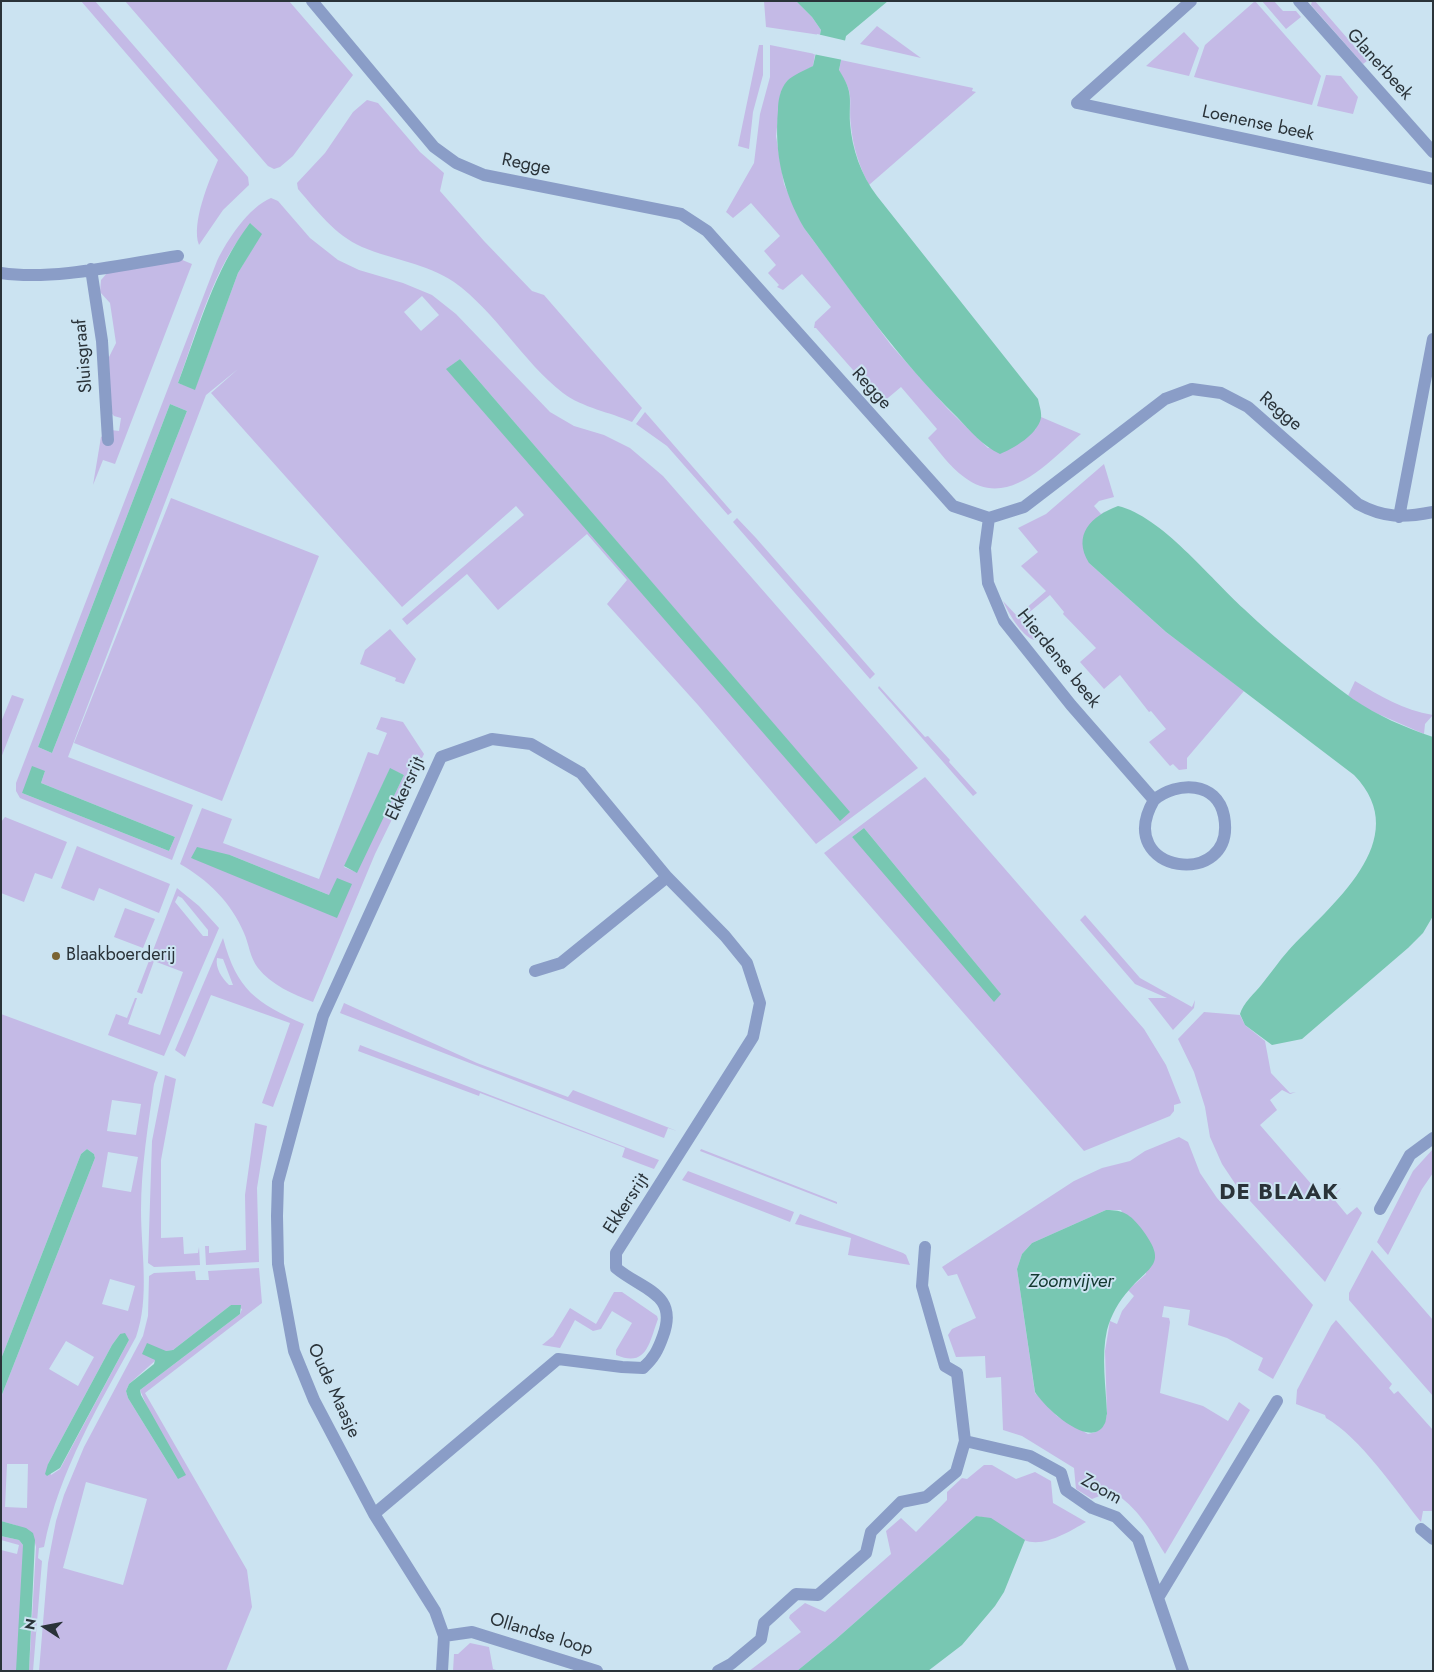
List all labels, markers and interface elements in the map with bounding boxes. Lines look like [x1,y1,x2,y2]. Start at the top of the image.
street label: Glanerbeek [1341,25,1417,105]
street label: Loenense beek [1200,102,1316,146]
street label: Regge [500,150,552,180]
street label: Sluisgraaf [70,318,98,394]
street label: Regge [847,364,895,414]
street label: Regge [1254,388,1306,436]
street label: Hierdense beek [1012,605,1104,713]
street label: Ekkersrijt [382,754,430,824]
place label: Blaakboerderij [66,945,176,967]
marker: Blaakboerderij [50,950,62,962]
street label: Ekkersrijt [599,1170,655,1238]
district label: DE BLAAK [1218,1181,1340,1207]
water label: Zoomvijver [1028,1271,1114,1293]
street label: Oude Maasje [302,1340,364,1442]
street label: Zoom [1077,1470,1125,1510]
north arrow [20,1602,70,1652]
street label: Ollandse loop [487,1609,595,1661]
text: N [19,1617,41,1632]

